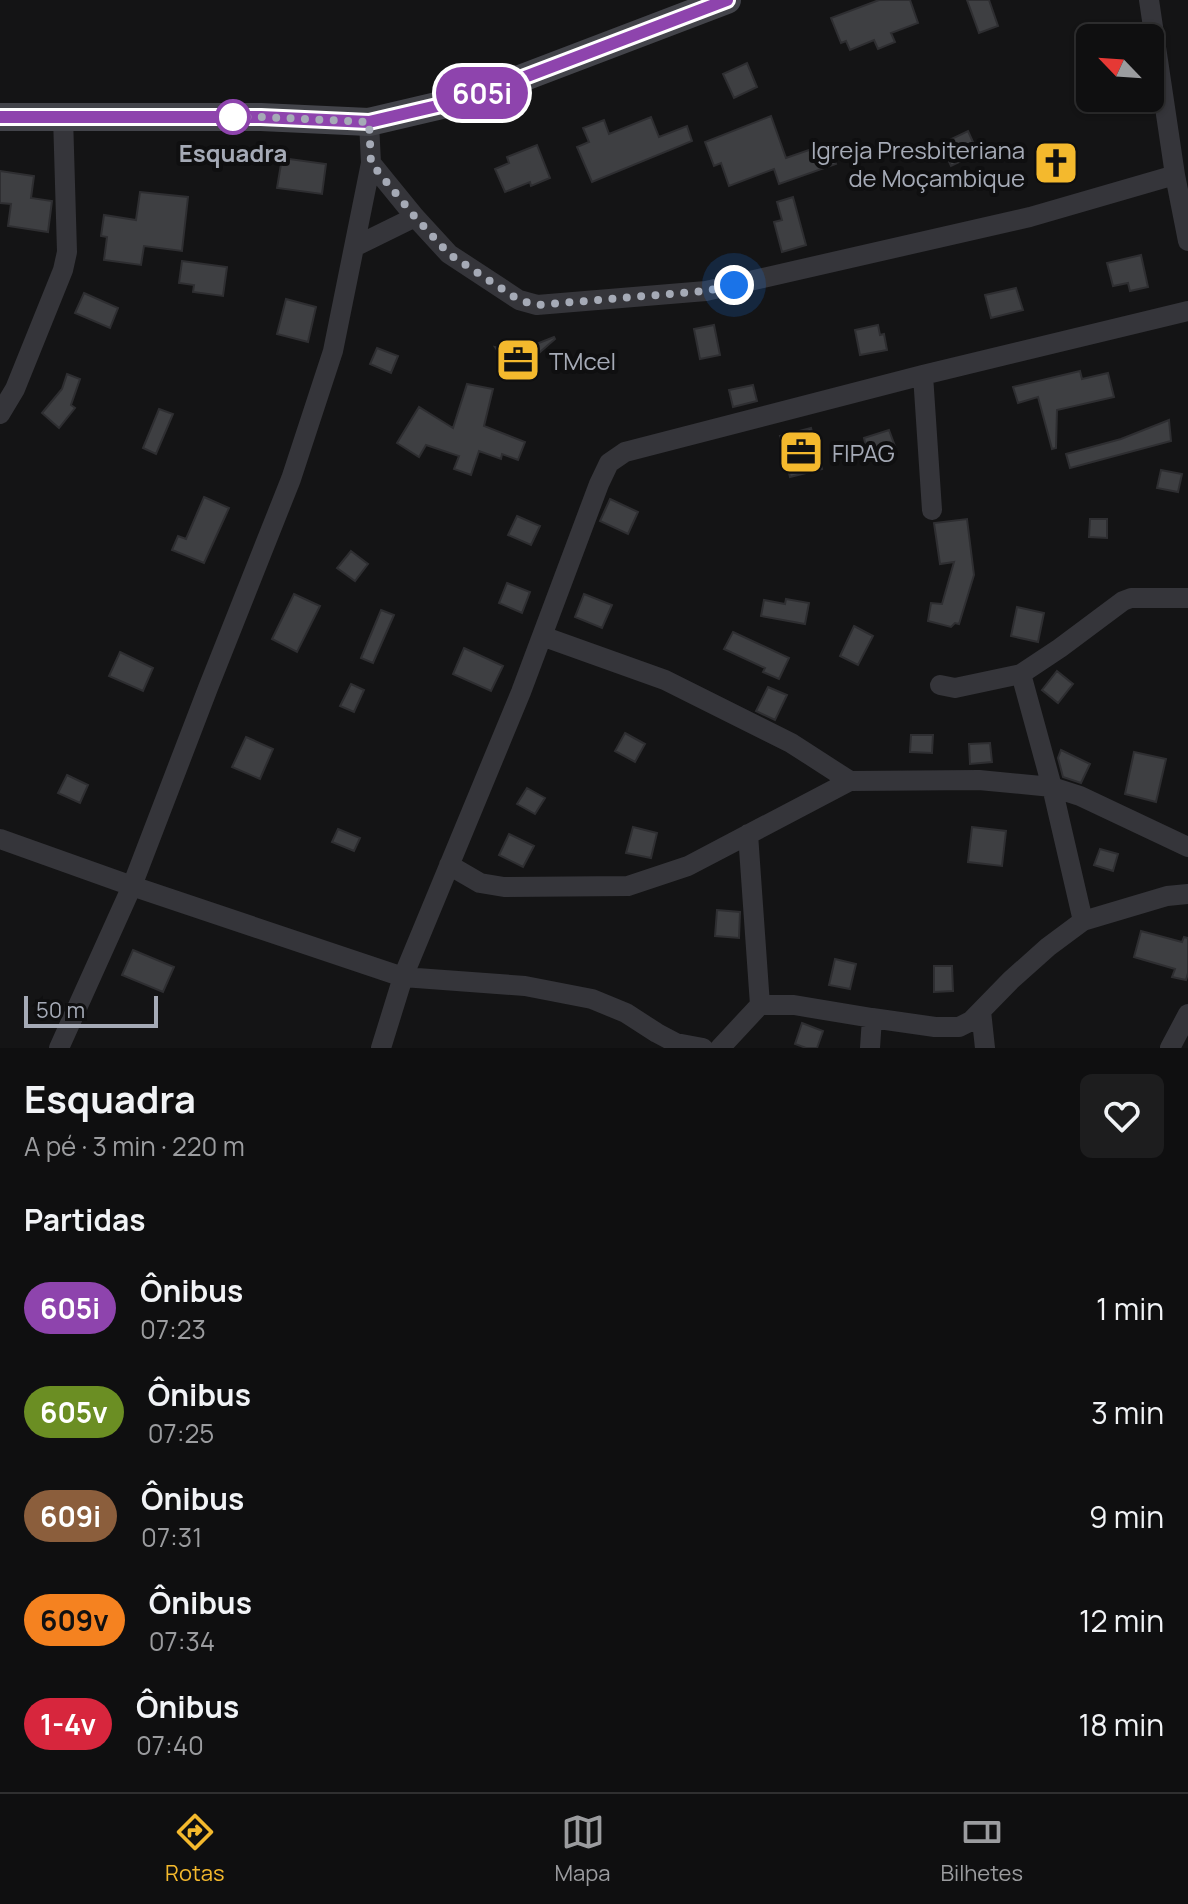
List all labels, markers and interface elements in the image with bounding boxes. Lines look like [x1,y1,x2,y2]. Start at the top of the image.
north arrow [1076,24,1164,112]
map controls [1076,24,1164,112]
line badge: 605i [426,67,538,119]
text: 605i [452,74,512,112]
marker: Esquadra [216,100,250,134]
place label: Igreja Presbiteriana de Moçambique [811,133,1025,194]
place label: Esquadra [179,136,287,169]
church icon: Igreja Presbiteriana de Moçambique [1032,139,1080,187]
your location [714,265,754,305]
office icon: TMcel [494,336,542,384]
place label: TMcel [549,344,616,377]
office icon: FIPAG [777,428,825,476]
place label: FIPAG [832,436,895,469]
scale bar [24,992,158,1028]
text: 50 m [36,995,85,1025]
text: Esquadra [24,1072,196,1124]
button: heart [1080,1074,1164,1158]
text: A pé · 3 min · 220 m [24,1128,245,1164]
text: Partidas [24,1199,145,1240]
text: Ônibus [140,1270,243,1311]
text: 1 min [1096,1288,1164,1329]
text: 605i [40,1289,100,1327]
text: 07:23 [140,1311,206,1347]
text: Ônibus [148,1374,251,1415]
text: 3 min [1091,1392,1164,1433]
text: 605v [40,1393,108,1431]
text: 07:25 [148,1415,214,1451]
text: Ônibus [141,1478,244,1519]
text: 9 min [1089,1496,1164,1537]
text: 609i [40,1497,101,1535]
text: 07:31 [141,1519,202,1555]
text: Ônibus [149,1582,252,1623]
text: 12 min [1079,1600,1164,1641]
text: 609v [40,1601,109,1639]
text: 07:34 [149,1623,215,1659]
text: Ônibus [136,1686,239,1727]
text: 18 min [1079,1704,1164,1745]
text: 1-4v [40,1705,96,1743]
text: 07:40 [136,1727,204,1763]
tab: Rotas [165,1810,224,1888]
tab: Mapa [555,1810,610,1888]
tab: Bilhetes [941,1810,1023,1888]

